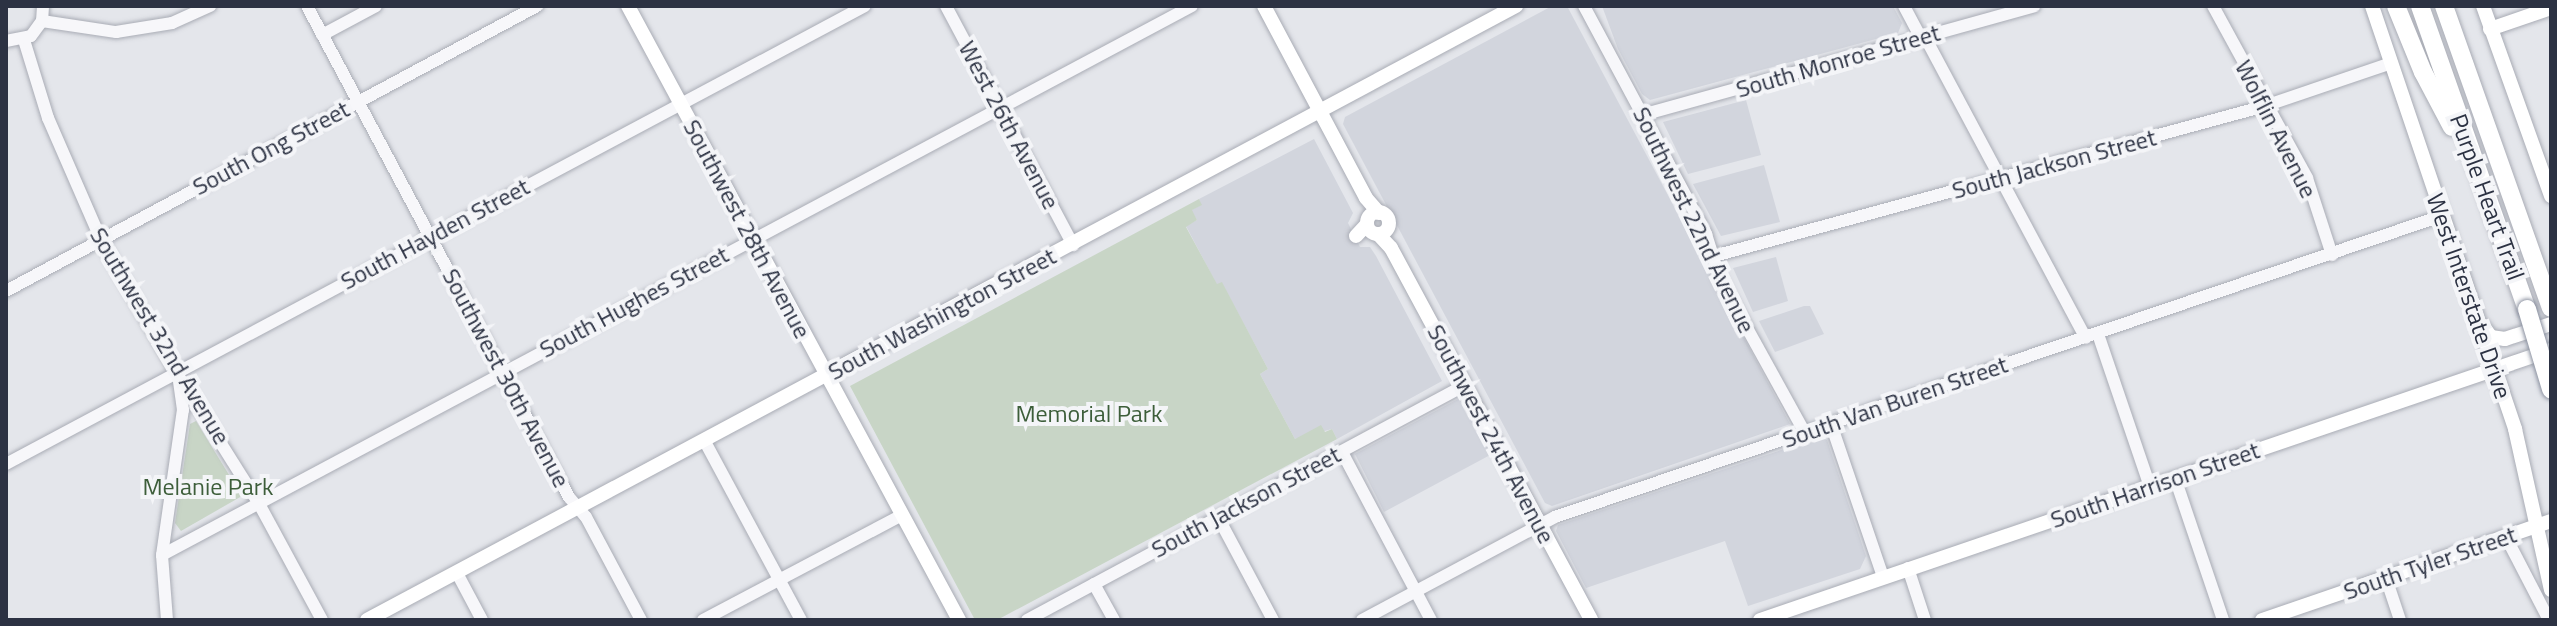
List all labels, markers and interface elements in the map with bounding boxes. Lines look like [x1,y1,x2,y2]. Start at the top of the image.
street label: South Monroe Street [1733,18,1943,104]
street label: West 26th Avenue [953,36,1065,214]
street label: Wolflin Avenue [2229,55,2323,203]
street label: South Ong Street [188,95,354,201]
street label: Southwest 22nd Avenue [1627,102,1761,338]
street label: Purple Heart Trail [2444,110,2530,284]
street label: Southwest 28th Avenue [677,115,817,343]
street label: South Jackson Street [1949,123,2159,205]
street label: South Hayden Street [336,172,534,296]
street label: West Interstate Drive [2420,190,2518,402]
street label: Southwest 32nd Avenue [84,222,236,450]
street label: South Hughes Street [535,240,733,364]
street label: South Washington Street [823,242,1061,386]
street label: Southwest 30th Avenue [436,264,576,492]
street label: Southwest 24th Avenue [1421,320,1561,548]
street label: South Van Buren Street [1779,350,2011,454]
park label: Memorial Park [1015,400,1163,428]
street label: South Harrison Street [2047,436,2263,534]
street label: South Jackson Street [1147,440,1345,564]
park label: Melanie Park [142,473,274,501]
street label: South Tyler Street [2340,520,2520,606]

